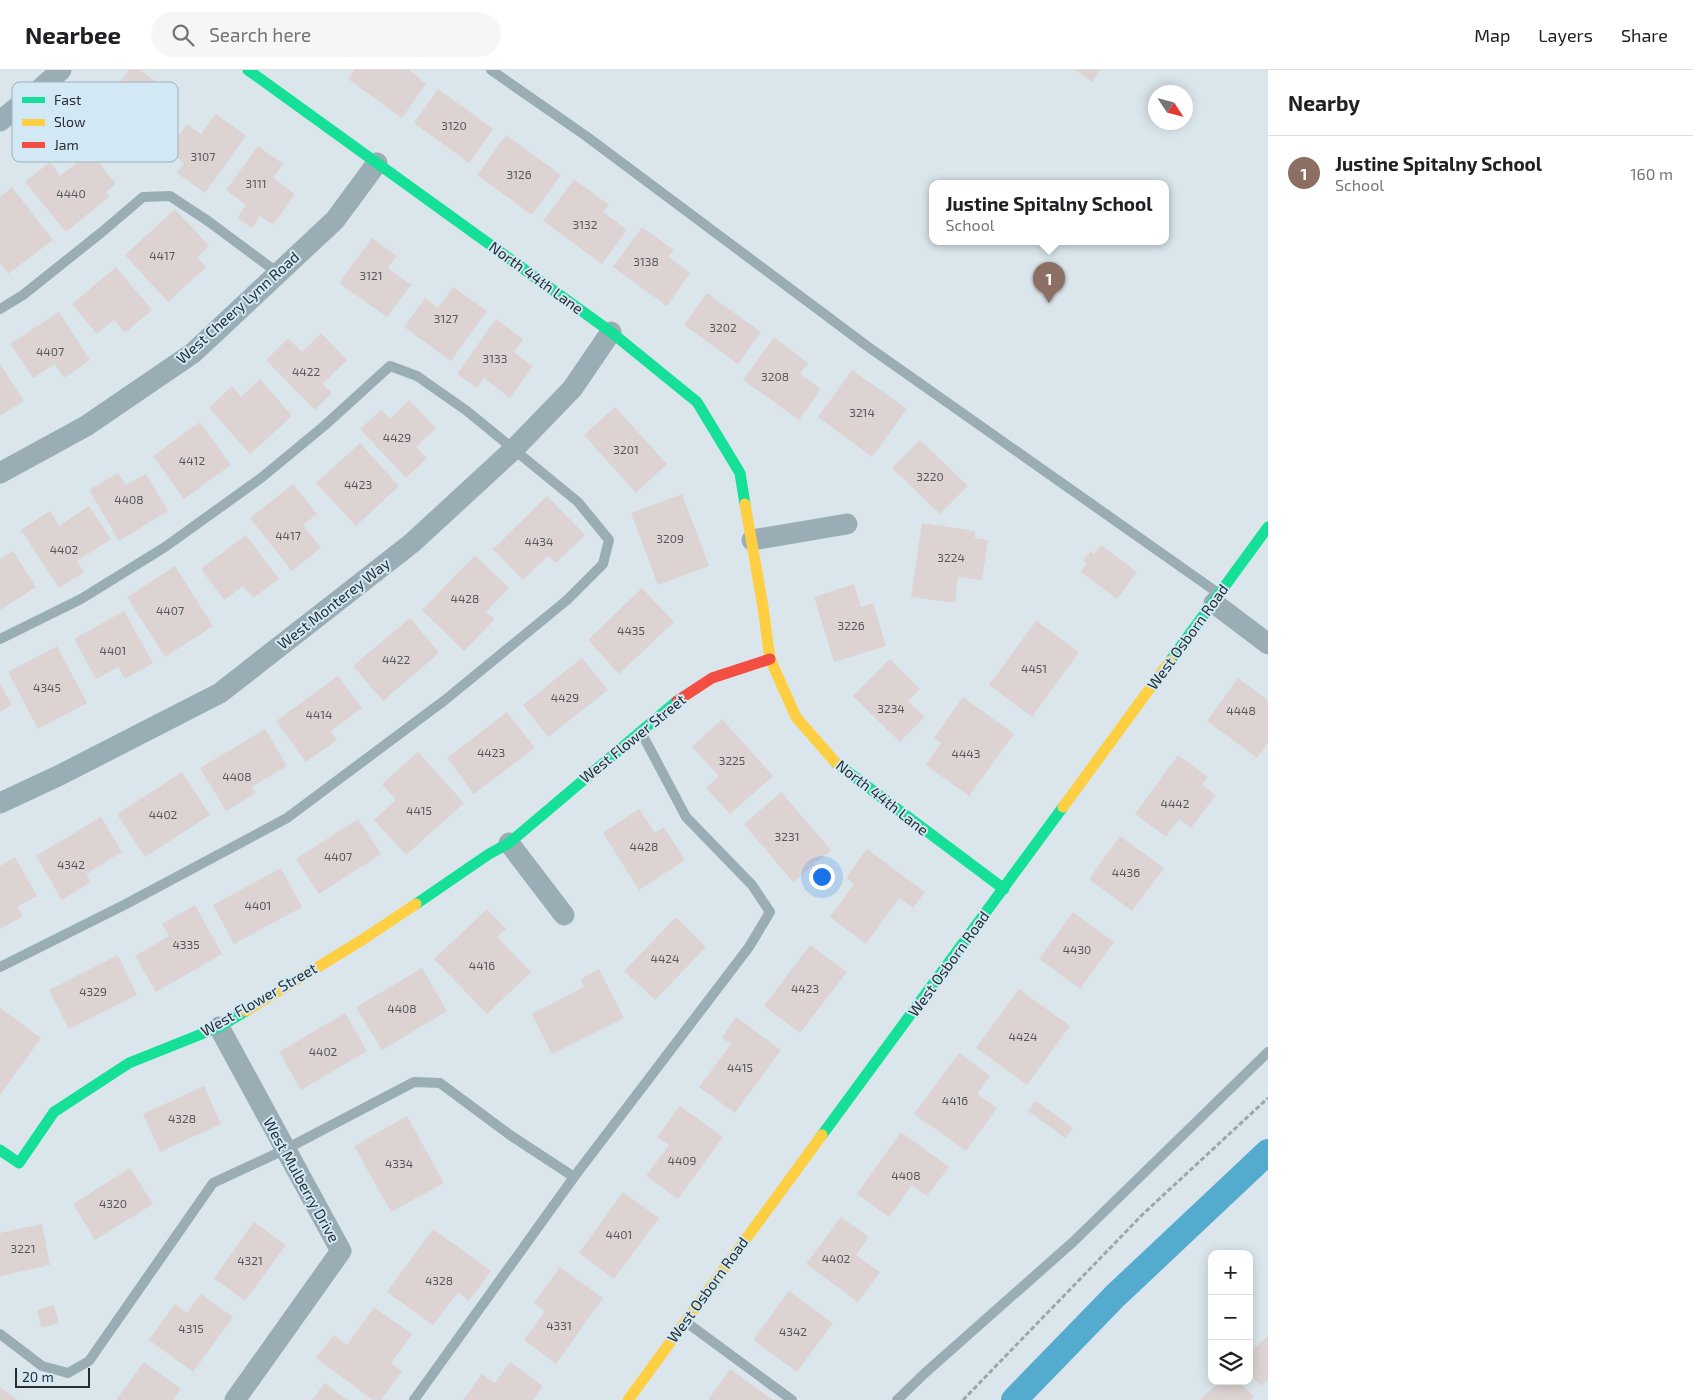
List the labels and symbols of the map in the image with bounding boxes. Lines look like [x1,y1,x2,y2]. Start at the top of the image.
legend [12,82,178,162]
north arrow [1148,85,1193,130]
text: Fast [54,91,81,108]
text: Slow [54,113,86,130]
house number: 3120 [441,118,467,132]
text: Jam [54,136,79,153]
house number: 3107 [191,149,215,163]
house number: 3126 [506,167,532,181]
house number: 3111 [245,176,267,190]
house number: 4440 [56,186,86,200]
house number: 3132 [573,217,598,231]
street label: North 44th Lane [486,237,587,317]
street label: West Cheery Lynn Road [172,247,302,367]
house number: 4417 [149,248,175,262]
house number: 3138 [633,254,659,268]
pin: 1 [1033,262,1065,303]
house number: 3121 [360,268,382,282]
house number: 3127 [434,311,458,325]
house number: 3202 [709,320,737,334]
house number: 4407 [36,344,64,358]
house number: 3133 [483,351,507,365]
house number: 4422 [292,364,320,378]
house number: 3208 [761,369,789,383]
house number: 3214 [849,405,875,419]
house number: 4429 [383,430,411,444]
house number: 3201 [613,442,639,456]
house number: 4412 [179,453,205,467]
house number: 3220 [916,469,944,483]
house number: 4423 [344,477,372,491]
house number: 4408 [114,492,144,506]
house number: 4417 [275,528,301,542]
house number: 3209 [656,531,684,545]
house number: 4434 [525,534,553,548]
house number: 4402 [50,542,79,556]
house number: 3224 [937,550,965,564]
street label: West Monterey Way [274,554,393,653]
street label: West Osborn Road [1143,580,1232,693]
house number: 4428 [451,591,479,605]
house number: 4407 [156,603,184,617]
house number: 3226 [837,618,865,632]
house number: 4435 [617,623,645,637]
house number: 4401 [100,643,126,657]
house number: 4422 [382,652,410,666]
house number: 4451 [1021,661,1047,675]
house number: 4345 [33,680,61,694]
house number: 4429 [551,690,579,704]
street label: West Flower Street [576,690,689,786]
house number: 3234 [877,701,905,715]
house number: 4448 [1226,703,1256,717]
house number: 4414 [306,707,332,721]
house number: 4423 [477,745,505,759]
house number: 4443 [952,746,980,760]
house number: 3225 [719,753,745,767]
street label: North 44th Lane [833,756,932,839]
house number: 4408 [222,769,252,783]
house number: 4442 [1161,796,1190,810]
house number: 4415 [406,803,432,817]
house number: 4402 [149,807,178,821]
house number: 3231 [775,829,799,843]
house number: 4428 [630,839,658,853]
house number: 4407 [324,849,352,863]
house number: 4342 [57,857,85,871]
your location [809,864,835,890]
house number: 4436 [1112,865,1140,879]
house number: 4401 [245,898,271,912]
street label: West Osborn Road [904,907,993,1020]
house number: 4335 [172,937,200,951]
house number: 4430 [1063,942,1091,956]
house number: 4424 [651,951,679,965]
street label: West Flower Street [197,958,320,1040]
house number: 4416 [469,958,495,972]
house number: 4423 [791,981,819,995]
house number: 4329 [79,984,107,998]
house number: 4408 [387,1001,417,1015]
house number: 4424 [1009,1029,1037,1043]
house number: 4402 [309,1044,338,1058]
house number: 4415 [727,1060,753,1074]
house number: 4416 [942,1093,968,1107]
house number: 4328 [168,1111,196,1125]
street label: West Mulberry Drive [260,1114,344,1245]
house number: 4409 [668,1153,697,1167]
house number: 4334 [385,1156,413,1170]
house number: 4408 [891,1168,921,1182]
house number: 4320 [99,1196,127,1210]
house number: 4401 [606,1227,632,1241]
street label: West Osborn Road [663,1233,752,1346]
house number: 3221 [11,1241,35,1255]
house number: 4402 [822,1251,851,1265]
house number: 4321 [237,1253,263,1267]
house number: 4328 [425,1273,453,1287]
house number: 4331 [546,1318,572,1332]
house number: 4315 [178,1321,204,1335]
house number: 4342 [779,1324,807,1338]
scale bar [15,1365,90,1388]

